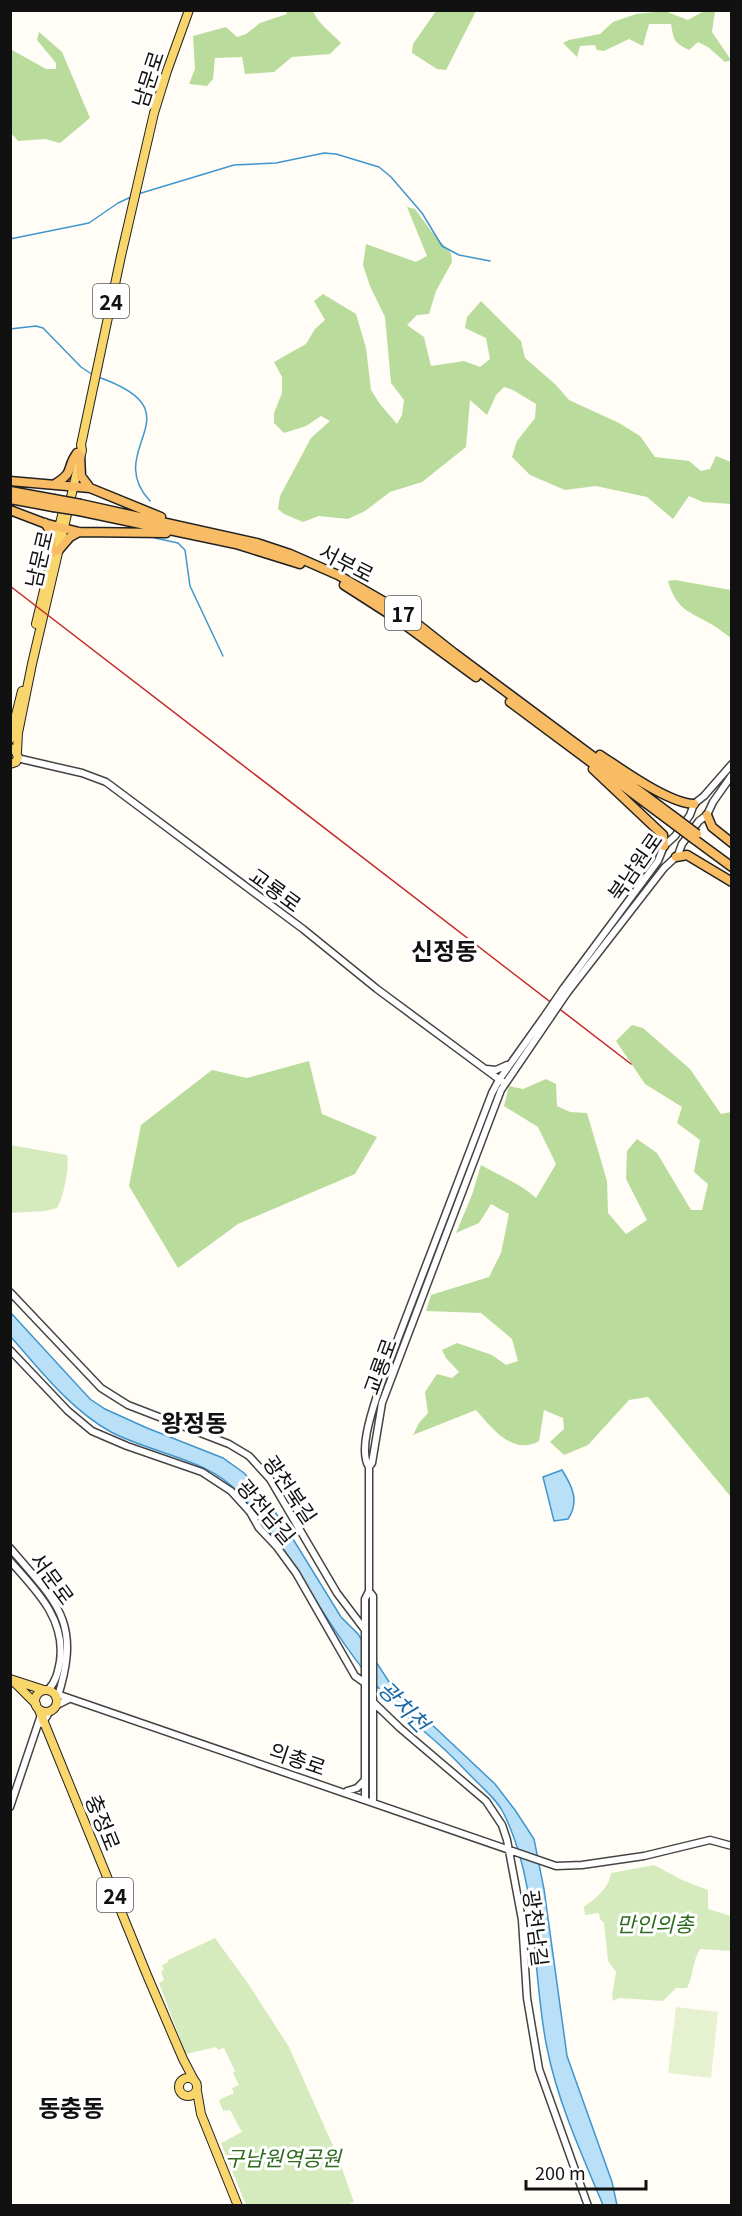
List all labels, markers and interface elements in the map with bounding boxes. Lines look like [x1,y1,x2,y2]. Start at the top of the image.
street label: 남문로 [124,47,170,111]
road number: 24 [93,284,129,318]
street label: 남문로 [17,527,59,591]
street label: 서부로 [314,535,380,589]
road number: 17 [385,596,421,630]
street label: 북남원로 [600,826,668,906]
street label: 교룡로 [244,860,308,918]
district label: 신정동 [411,932,477,967]
street label: 교룡로 [355,1334,403,1398]
district label: 왕정동 [161,1404,227,1439]
street label: 광천북길 [257,1449,325,1529]
street label: 광천남길 [231,1472,303,1550]
street label: 서문로 [24,1546,82,1610]
water label: 광치천 [372,1672,440,1740]
street label: 의총로 [266,1734,330,1782]
street label: 충정로 [79,1790,129,1854]
road number: 24 [97,1878,133,1912]
street label: 광천남길 [517,1888,557,1968]
park label: 만인의총 [616,1908,695,1938]
district label: 동충동 [38,2089,104,2124]
park label: 구남원역공원 [225,2142,343,2172]
scale bar [526,2153,646,2191]
text: 200 m [535,2159,586,2185]

